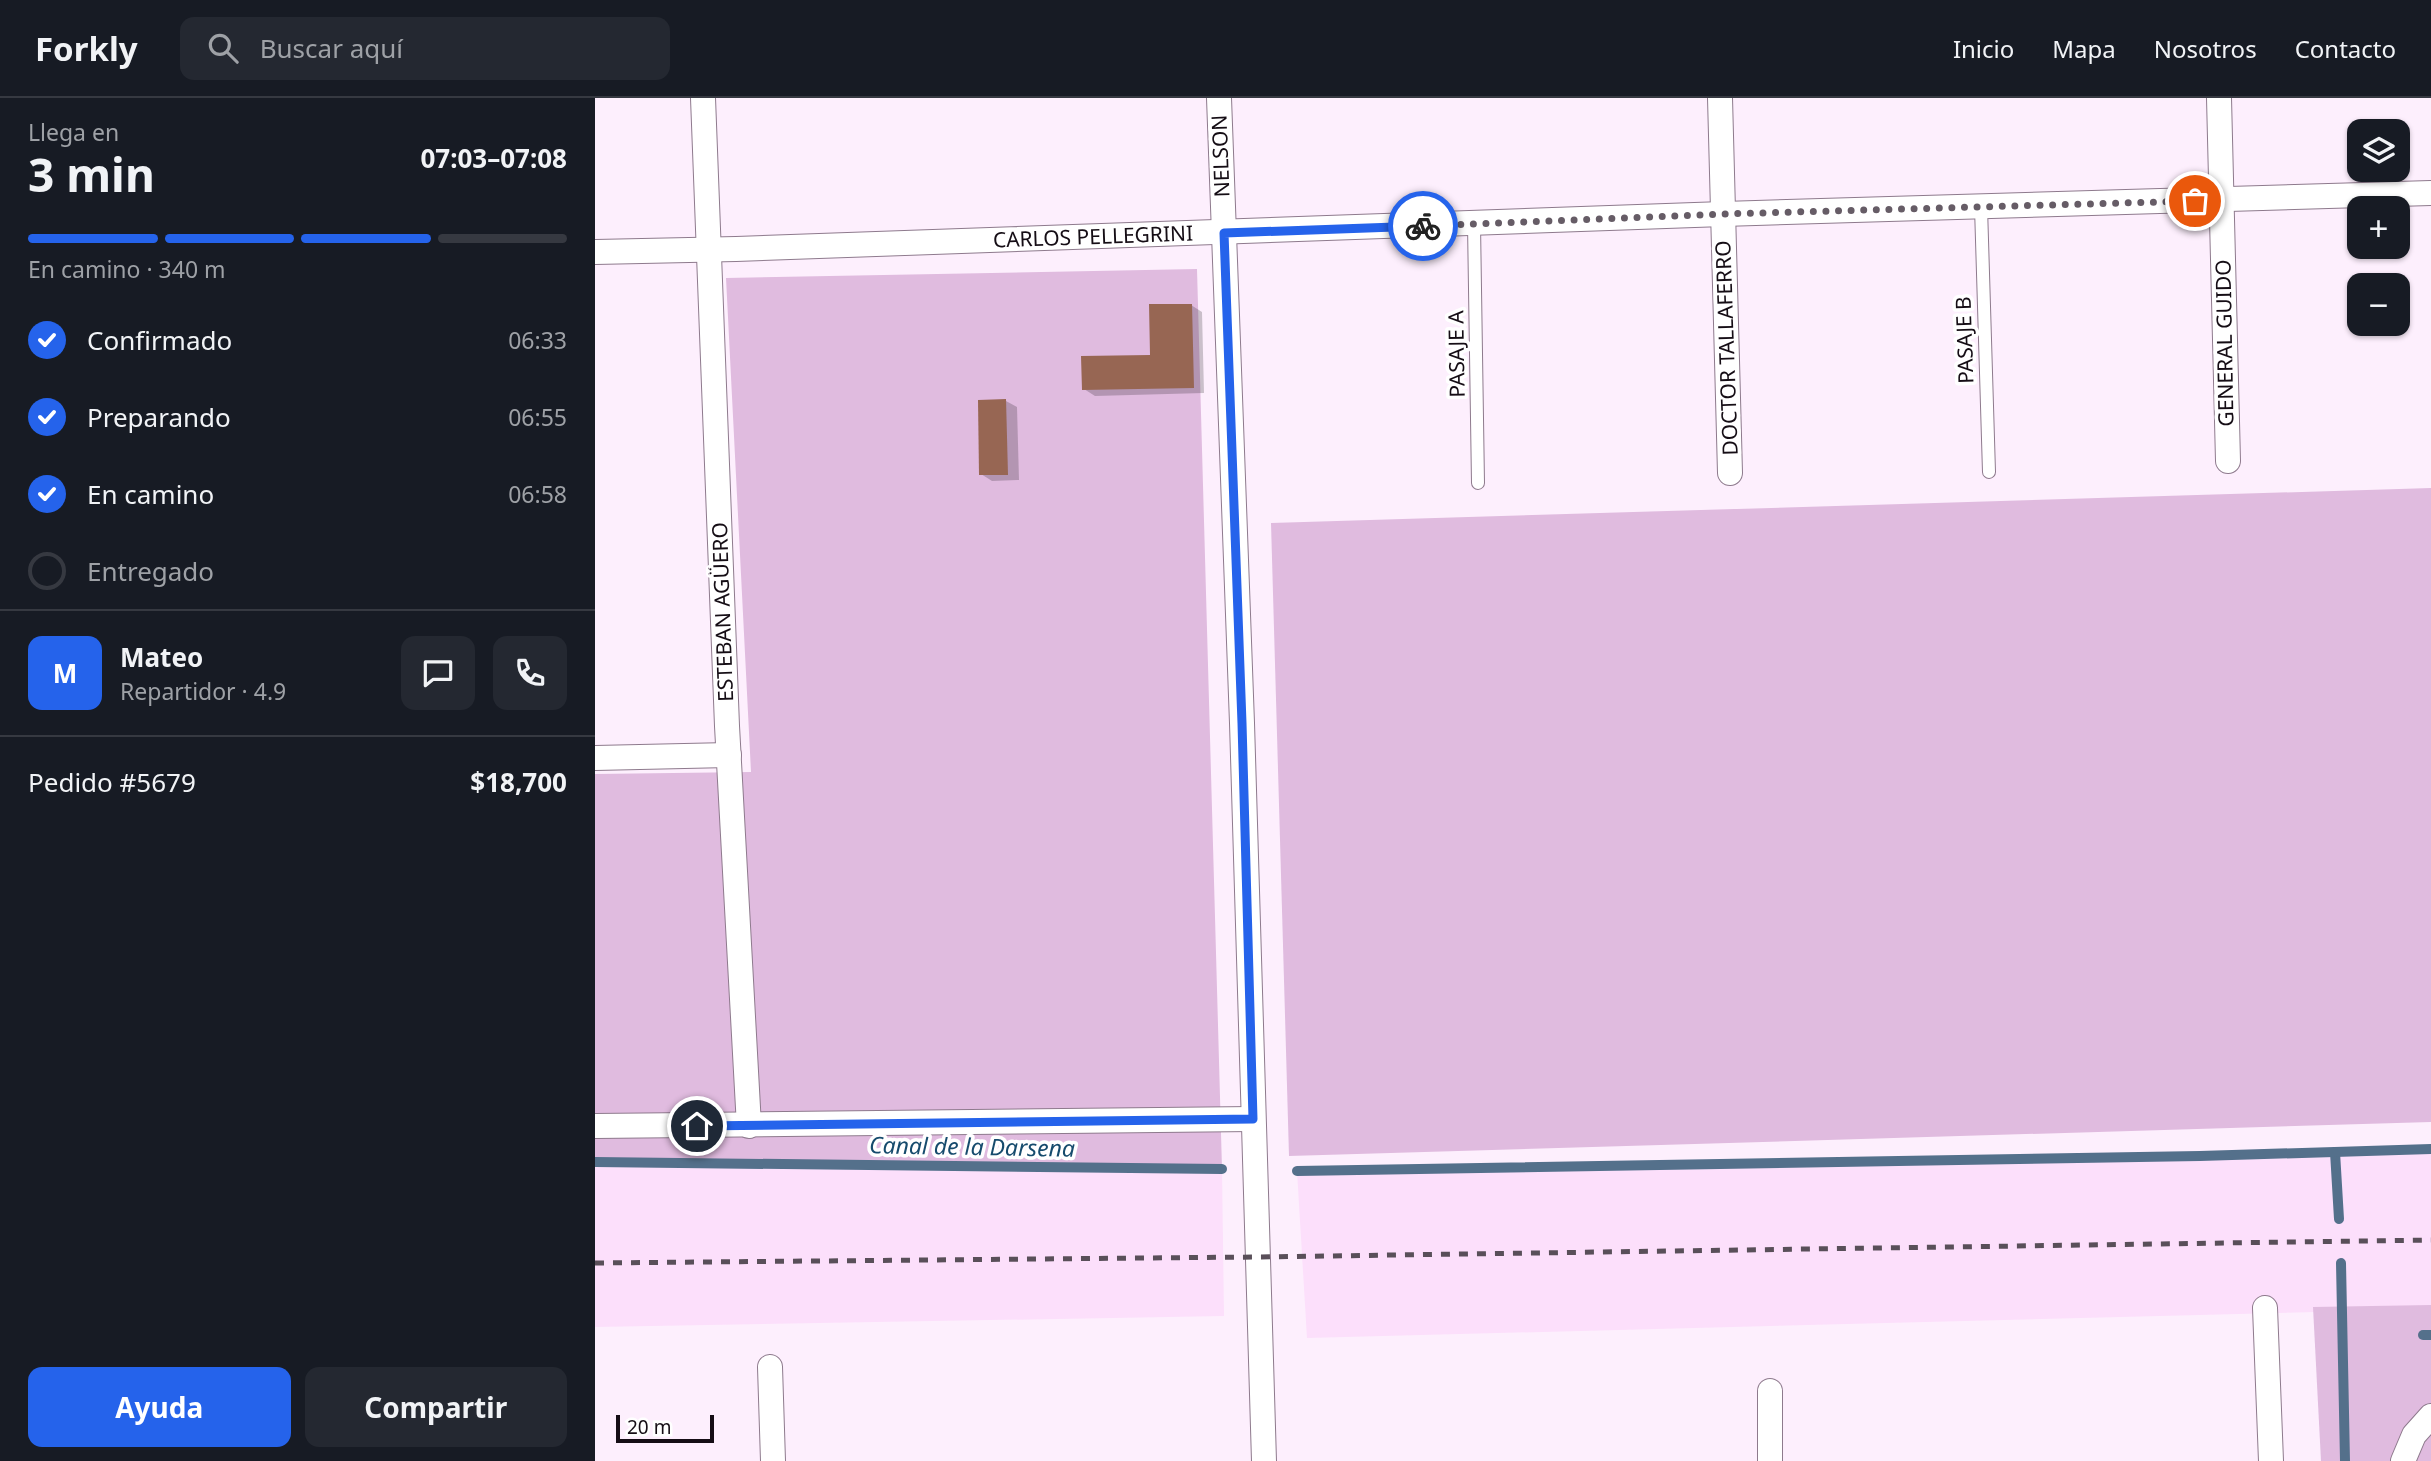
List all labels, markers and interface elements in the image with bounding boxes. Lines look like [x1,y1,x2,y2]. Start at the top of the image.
search box [180,17,670,80]
text: Forkly [35,26,138,71]
icon: search [204,29,242,67]
text: Buscar aquí [260,30,403,66]
text: Inicio [1953,32,2014,65]
text: Mapa [2052,32,2116,65]
text: Nosotros [2154,32,2257,65]
text: Contacto [2295,32,2396,65]
street label: NELSON [1205,114,1235,198]
text: Llega en [28,116,119,148]
map controls [2347,119,2410,336]
button: layers [2347,119,2410,182]
text: 07:03–07:08 [420,140,567,176]
text: 3 min [28,143,155,205]
pin [2165,171,2225,231]
icon: bag [2176,182,2214,220]
courier [1388,191,1458,261]
button: + [2347,196,2410,259]
icon: bike [1404,207,1442,245]
street label: CARLOS PELLEGRINI [992,219,1194,253]
street label: DOCTOR TALLAFERRO [1708,240,1744,456]
text: En camino · 340 m [28,253,226,285]
street label: GENERAL GUIDO [2209,259,2239,427]
button: − [2347,273,2410,336]
street label: PASAJE B [1948,296,1980,384]
street label: PASAJE A [1441,310,1471,398]
icon: check [28,321,66,359]
text: Confirmado [87,322,232,358]
text: 06:33 [508,324,567,356]
icon: check [28,398,66,436]
text: Preparando [87,399,231,435]
text: 06:55 [508,401,567,433]
icon: check [28,475,66,513]
text: En camino [87,476,214,512]
text: 06:58 [508,478,567,510]
street label: ESTEBAN AGÜERO [705,522,739,702]
text: Entregado [87,553,214,589]
button: chat [401,636,475,710]
button: phone [493,636,567,710]
text: Mateo [120,639,203,675]
text: M [53,655,77,691]
text: Repartidor · 4.9 [120,675,286,707]
text: Pedido #5679 [28,764,196,800]
text: $18,700 [470,764,567,800]
pin [667,1096,727,1156]
icon: home [678,1107,716,1145]
water label: Canal de la Darsena [869,1128,1075,1164]
button: Ayuda [28,1367,291,1447]
button: Compartir [305,1367,567,1447]
scale bar [616,1412,714,1444]
text: 20 m [627,1414,671,1440]

